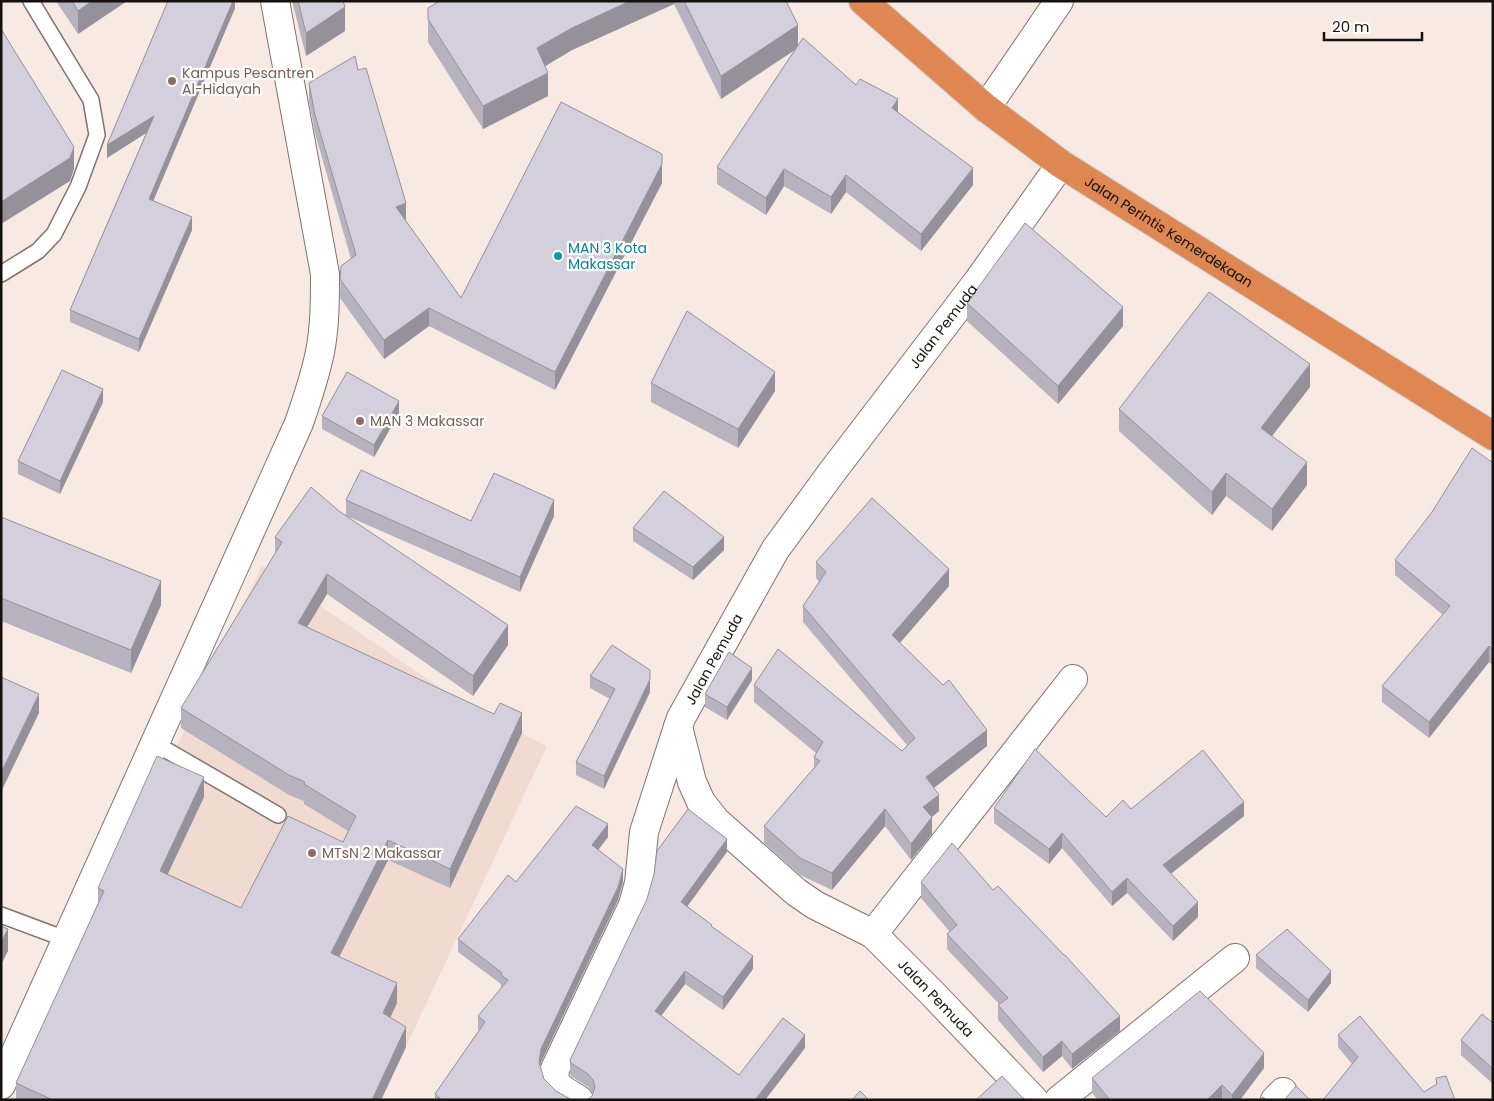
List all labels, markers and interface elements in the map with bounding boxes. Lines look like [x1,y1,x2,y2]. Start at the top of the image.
scale bar [1324,10,1422,42]
text: 20 m [1332,16,1370,37]
place label: Kampus Pesantren Al-Hidayah [182,63,314,99]
marker: Kampus Pesantren Al-Hidayah [166,75,178,87]
street label: Jalan Perintis Kemerdekaan [1081,171,1257,292]
place label: MAN 3 Kota Makassar [568,238,647,274]
marker: MAN 3 Kota Makassar [552,250,564,262]
street label: Jalan Pemuda [905,280,982,373]
place label: MAN 3 Makassar [370,411,485,431]
marker: MAN 3 Makassar [354,415,366,427]
street label: Jalan Pemuda [680,610,748,708]
place label: MTsN 2 Makassar [322,843,442,863]
marker: MTsN 2 Makassar [306,847,318,859]
street label: Jalan Pemuda [894,955,978,1041]

